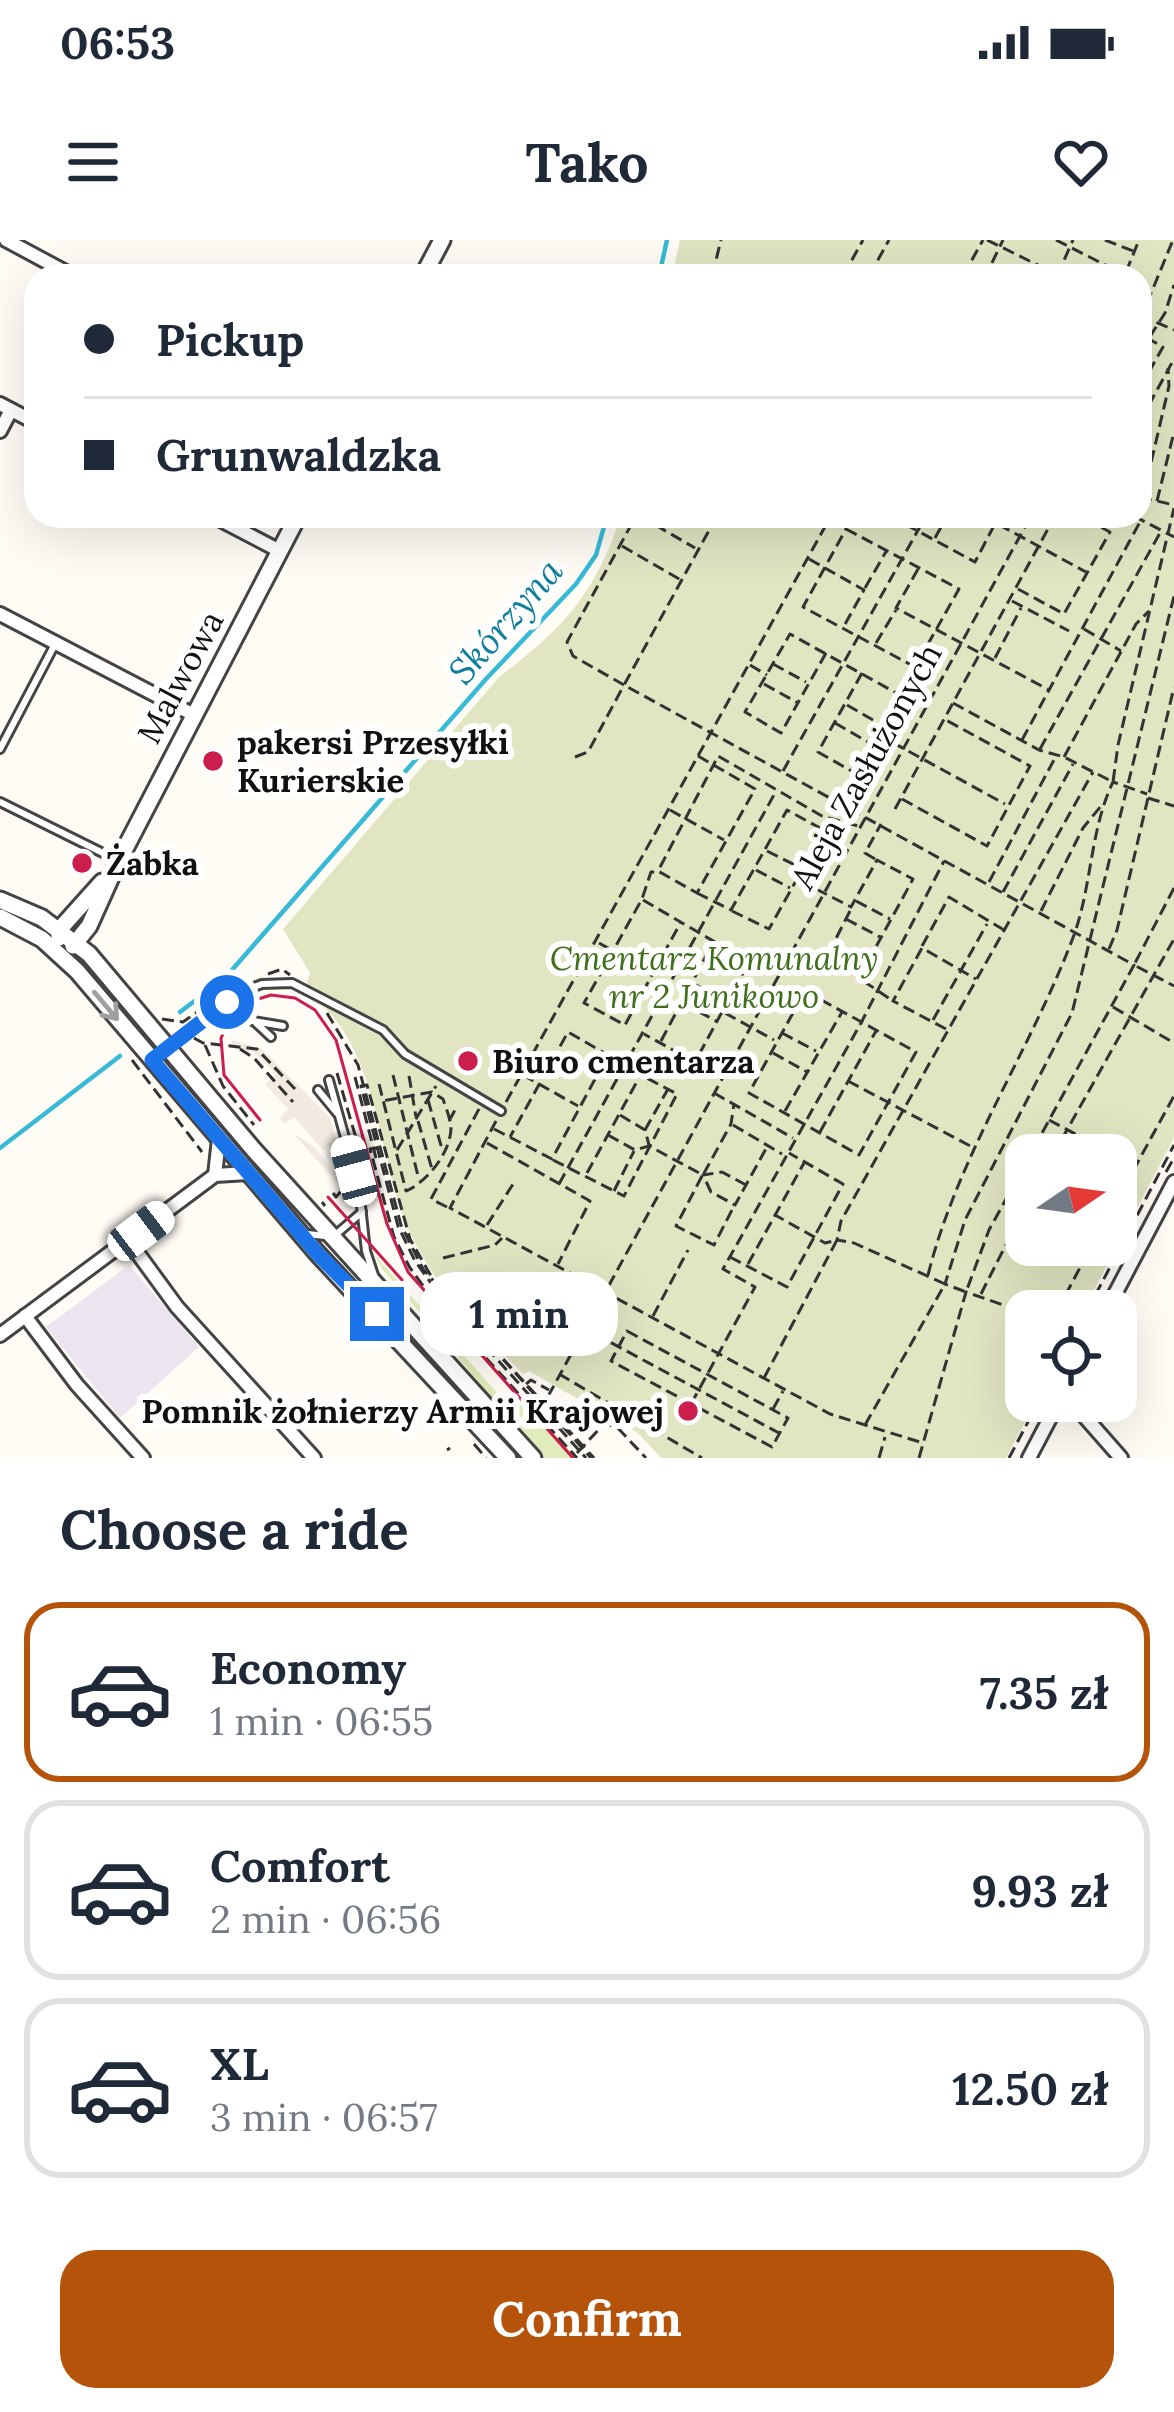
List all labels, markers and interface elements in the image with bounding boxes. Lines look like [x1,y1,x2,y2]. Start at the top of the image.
text: 06:53 [60,14,175,71]
text: Tako [526,128,648,197]
icon: menu [60,129,126,195]
icon: heart [1048,129,1114,195]
text: Pickup [156,311,304,368]
text: Grunwaldzka [156,426,441,483]
water label: Skórzyna [438,549,572,693]
street label: Malwowa [128,603,232,751]
street label: Aleja Zasłużonych [781,636,951,897]
place label: pakersi Przesyłki Kurierskie [237,721,509,801]
marker: pakersi Przesyłki Kurierskie [200,748,226,774]
place label: Żabka [106,842,199,884]
marker: Żabka [69,850,95,876]
park label: Cmentarz Komunalny nr 2 Junikowo [550,937,878,1017]
route start [200,975,254,1029]
one-way arrow [91,990,119,1021]
place label: Biuro cmentarza [492,1040,754,1082]
marker: Biuro cmentarza [455,1048,481,1074]
car [327,1132,381,1210]
north arrow [1005,1134,1137,1266]
map controls [1005,1134,1137,1422]
car [101,1195,181,1267]
callout: 1 min [419,1272,617,1356]
route end [350,1287,404,1341]
text: 1 min [469,1289,569,1339]
button: locate [1005,1290,1137,1422]
place label: Pomnik żołnierzy Armii Krajowej [141,1390,664,1432]
marker: Pomnik żołnierzy Armii Krajowej [675,1398,701,1424]
text: Choose a ride [60,1495,409,1564]
icon: car [66,1638,174,1746]
text: Economy [210,1639,406,1696]
text: 7.35 zł [980,1664,1108,1721]
text: 1 min · 06:55 [210,1696,433,1746]
icon: car [66,1836,174,1944]
text: Comfort [210,1837,390,1894]
text: 9.93 zł [971,1862,1108,1919]
text: 2 min · 06:56 [210,1894,441,1944]
icon: car [66,2034,174,2142]
text: XL [210,2035,269,2092]
text: 12.50 zł [952,2060,1108,2117]
text: 3 min · 06:57 [210,2092,438,2142]
button: Confirm [60,2250,1114,2388]

